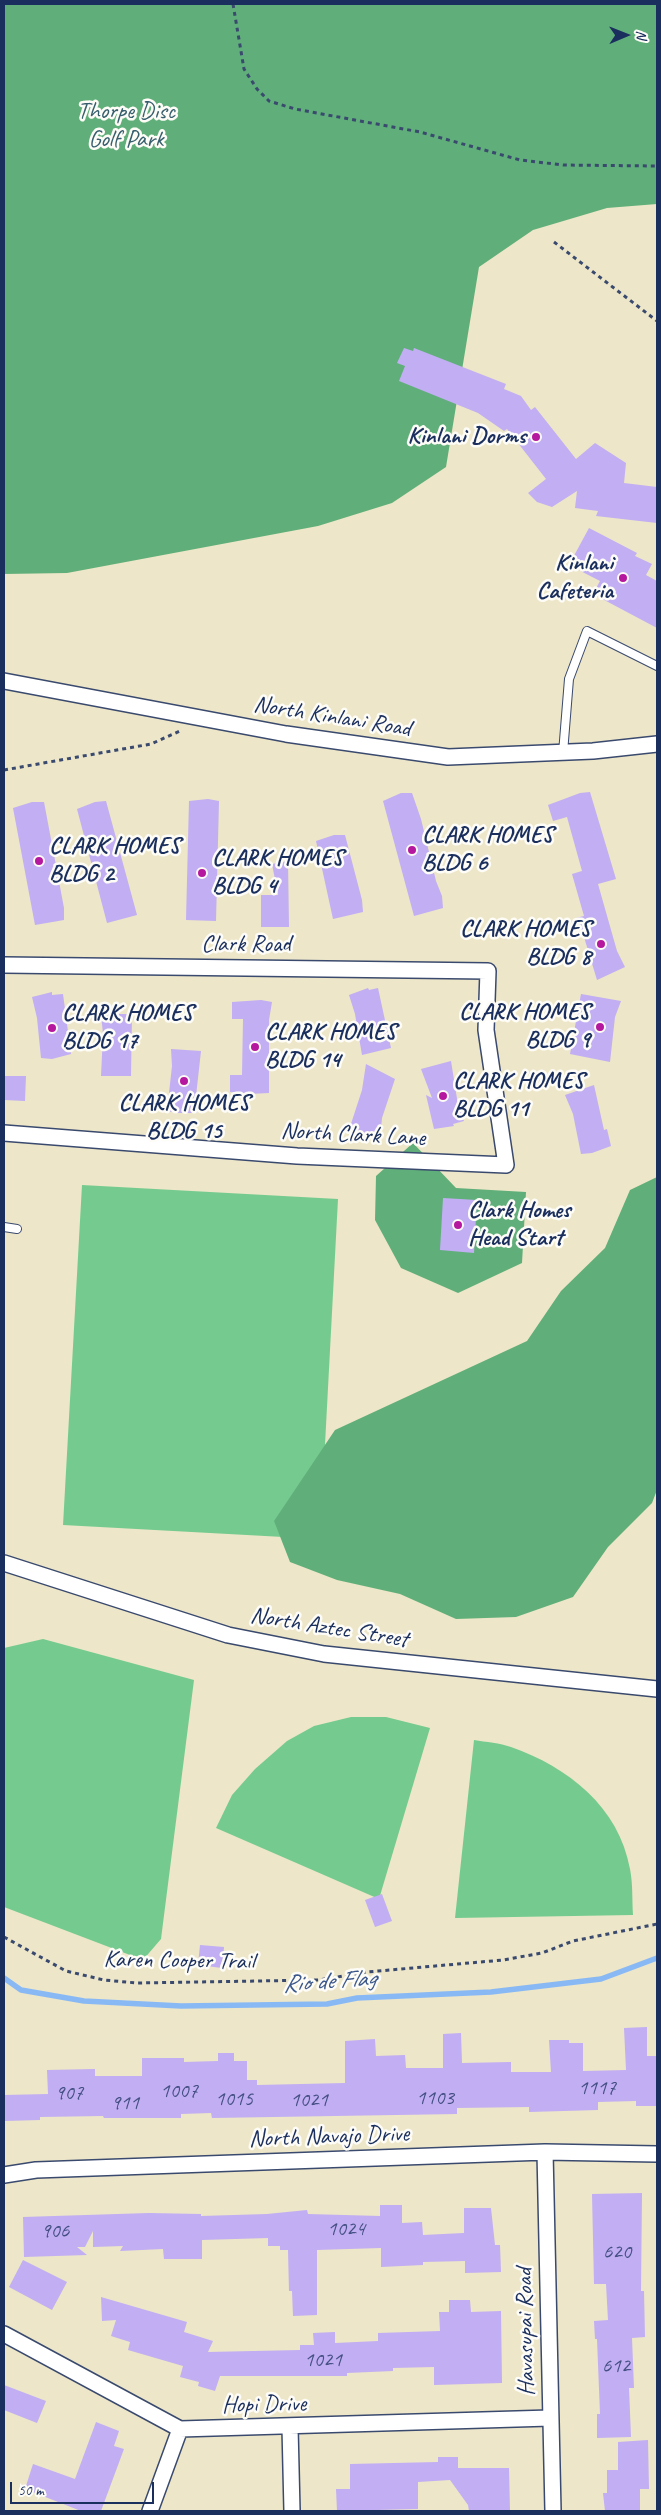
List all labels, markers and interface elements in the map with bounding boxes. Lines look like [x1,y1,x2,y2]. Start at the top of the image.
north arrow [601,10,651,60]
text: N [633,30,650,39]
park label: Thorpe Disc Golf Park [77,98,175,154]
place label: Kinlani Dorms [407,423,526,451]
marker: Kinlani Dorms [530,431,542,443]
place label: Kinlani Cafeteria [536,550,613,606]
marker: Kinlani Cafeteria [617,572,629,584]
street label: North Kinlani Road [251,690,413,744]
place label: CLARK HOMES BLDG 6 [422,822,553,878]
place label: CLARK HOMES BLDG 2 [49,833,180,889]
marker: CLARK HOMES BLDG 6 [406,844,418,856]
place label: CLARK HOMES BLDG 4 [212,845,343,901]
marker: CLARK HOMES BLDG 2 [33,855,45,867]
marker: CLARK HOMES BLDG 4 [196,867,208,879]
place label: CLARK HOMES BLDG 8 [460,916,591,972]
street label: Clark Road [201,931,291,959]
marker: CLARK HOMES BLDG 8 [595,938,607,950]
place label: CLARK HOMES BLDG 9 [459,999,590,1055]
place label: CLARK HOMES BLDG 17 [62,1000,193,1056]
place label: CLARK HOMES BLDG 14 [265,1019,396,1075]
marker: CLARK HOMES BLDG 9 [594,1021,606,1033]
marker: CLARK HOMES BLDG 17 [46,1022,58,1034]
marker: CLARK HOMES BLDG 14 [249,1041,261,1053]
place label: CLARK HOMES BLDG 11 [453,1068,584,1124]
marker: CLARK HOMES BLDG 15 [178,1075,190,1087]
place label: CLARK HOMES BLDG 15 [118,1090,250,1146]
marker: CLARK HOMES BLDG 11 [437,1090,449,1102]
street label: North Clark Lane [280,1117,426,1153]
place label: Clark Homes Head Start [468,1197,571,1253]
marker: Clark Homes Head Start [452,1219,464,1231]
street label: North Aztec Street [248,1601,410,1655]
street label: Karen Cooper Trail [103,1945,255,1977]
water label: Rio de Flag [282,1964,376,2000]
house number: 1117 [578,2075,616,2101]
house number: 1007 [160,2078,198,2104]
house number: 907 [55,2080,83,2106]
house number: 1103 [416,2085,454,2111]
house number: 1015 [215,2086,253,2112]
house number: 1021 [290,2087,328,2113]
house number: 911 [111,2090,139,2116]
street label: North Navajo Drive [248,2120,410,2154]
house number: 1024 [327,2216,365,2242]
house number: 906 [41,2218,69,2244]
house number: 620 [603,2239,631,2265]
street label: Havasupai Road [510,2268,542,2396]
house number: 1021 [304,2347,342,2373]
house number: 612 [602,2353,630,2379]
street label: Hopi Drive [222,2390,306,2420]
scale bar [12,2472,156,2504]
text: 50 m [18,2481,44,2500]

